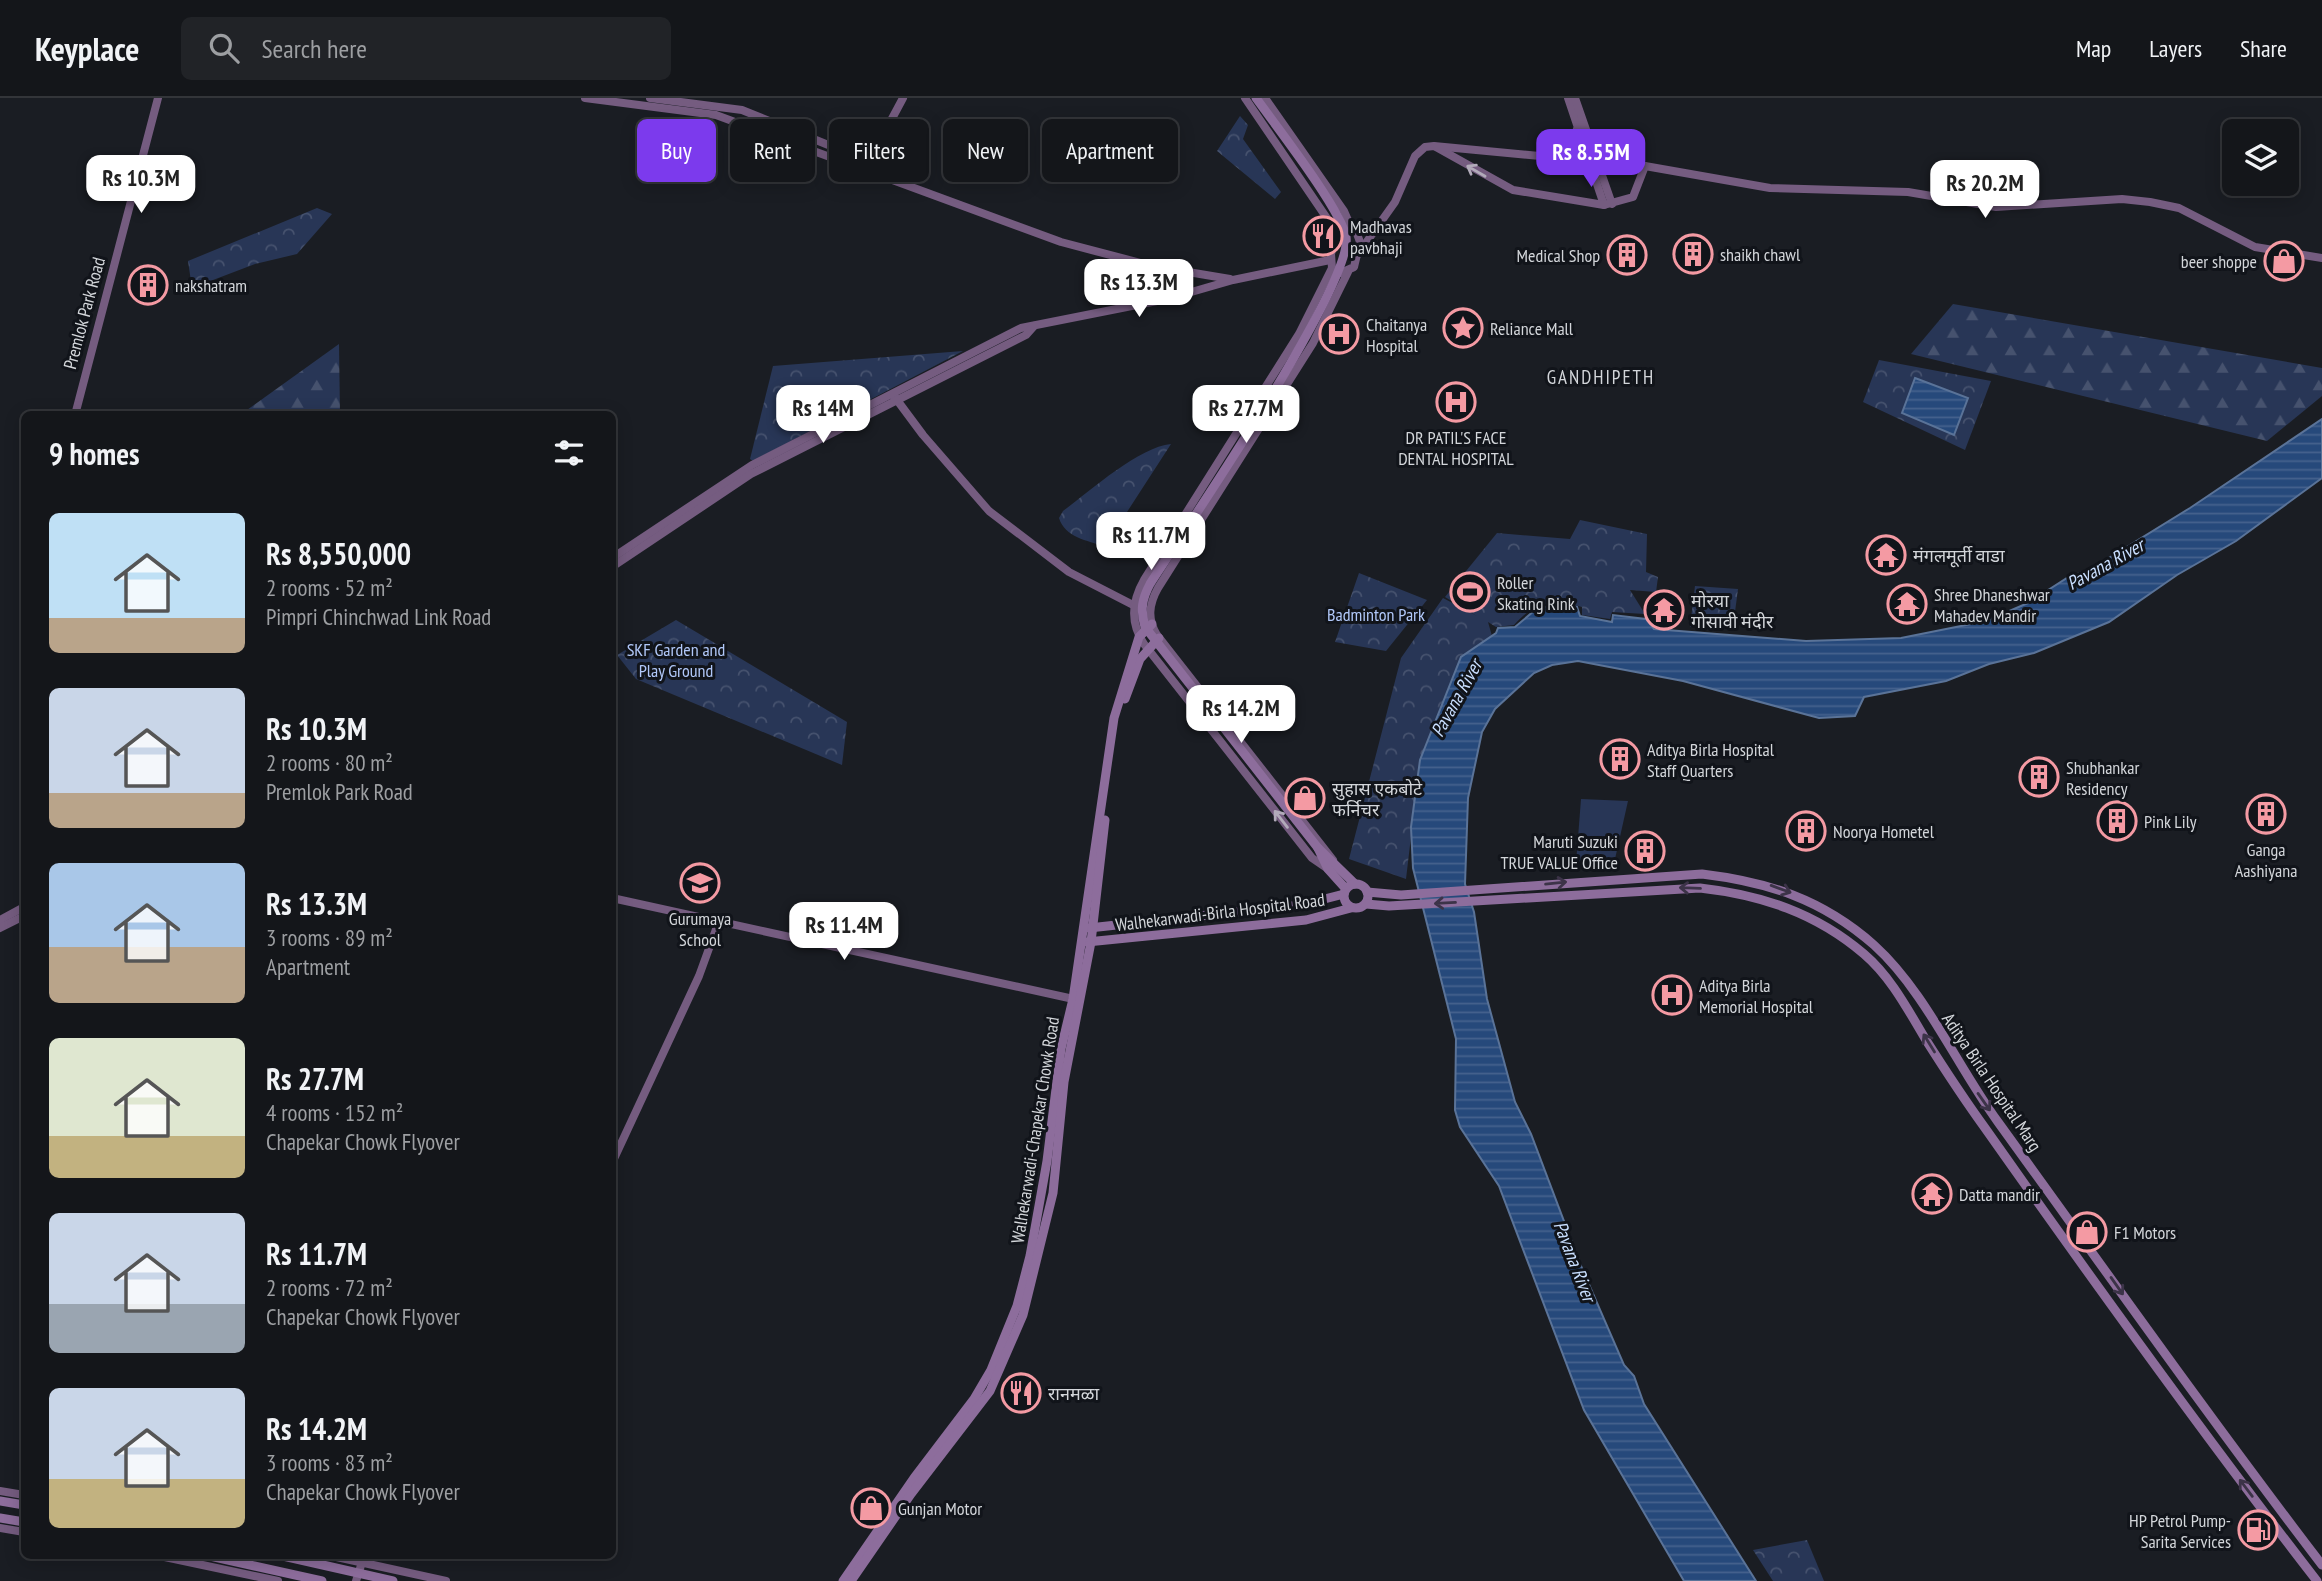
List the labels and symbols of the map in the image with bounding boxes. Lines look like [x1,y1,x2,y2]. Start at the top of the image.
pin: Rs 8.55M [1519,130,1663,189]
pin: Rs 10.3M [69,156,213,215]
pin: Rs 20.2M [1913,160,2057,220]
one-way arrow [1466,163,1486,177]
restaurant icon: Madhavas pavbhaji [1302,215,1344,257]
place label: Madhavas pavbhaji [1350,215,1412,259]
building icon: shaikh chawl [1672,233,1714,275]
building icon: Medical Shop [1606,234,1648,276]
shop icon: beer shoppe [2263,240,2305,282]
place label: shaikh chawl [1720,243,1801,266]
place label: Medical Shop [1517,244,1600,267]
place label: beer shoppe [2181,250,2257,273]
street label: Premlok Park Road [58,255,110,371]
pin: Rs 13.3M [1067,260,1211,319]
building icon: nakshatram [127,264,169,306]
place label: nakshatram [175,274,247,297]
place icon: Reliance Mall [1442,307,1484,349]
hospital icon: Chaitanya Hospital [1318,313,1360,355]
place label: Chaitanya Hospital [1366,313,1427,357]
place label: Reliance Mall [1490,317,1574,340]
district label: GANDHIPETH [1547,365,1655,389]
hospital icon: DR PATIL'S FACE DENTAL HOSPITAL [1435,381,1477,423]
pin: Rs 14M [766,386,880,445]
pin: Rs 27.7M [1174,386,1318,445]
place label: DR PATIL'S FACE DENTAL HOSPITAL [1398,426,1514,470]
pin: Rs 11.7M [1079,512,1223,572]
water label: Pavana River [2062,532,2150,595]
temple icon: मंगलमूर्ती वाडा [1865,534,1907,576]
place label: मंगलमूर्ती वाडा [1913,544,2005,568]
sports icon: Roller Skating Rink [1449,571,1491,613]
place label: Roller Skating Rink [1497,571,1575,615]
temple icon: Shree Dhaneshwar Mahadev Mandir [1886,583,1928,625]
place label: Shree Dhaneshwar Mahadev Mandir [1934,583,2050,627]
temple icon: मोरया गोसावी मंदीर [1643,589,1685,631]
place label: मोरया गोसावी मंदीर [1691,589,1774,633]
park label: Badminton Park [1327,603,1425,626]
park label: SKF Garden and Play Ground [627,638,725,682]
water label: Pavana River [1425,653,1488,741]
pin: Rs 14.2M [1169,686,1313,745]
building icon: Aditya Birla Hospital Staff Quarters [1599,738,1641,780]
place label: Aditya Birla Hospital Staff Quarters [1647,738,1775,782]
building icon: Shubhankar Residency [2018,756,2060,798]
place label: Shubhankar Residency [2066,756,2139,800]
shop icon: सुहास एकबोटे फर्निचर [1284,777,1326,819]
place label: सुहास एकबोटे फर्निचर [1332,777,1423,821]
building icon: Ganga Aashiyana [2245,793,2287,835]
building icon: Pink Lily [2096,800,2138,842]
building icon: Noorya Hometel [1785,810,1827,852]
place label: Pink Lily [2144,810,2197,833]
one-way arrow [1274,811,1289,829]
place label: Noorya Hometel [1833,820,1935,843]
place label: Maruti Suzuki TRUE VALUE Office [1500,830,1618,874]
building icon: Maruti Suzuki TRUE VALUE Office [1624,830,1666,872]
place label: Ganga Aashiyana [2235,838,2297,882]
school or university icon: Gurumaya School [679,862,721,904]
one-way arrow [1544,876,1567,889]
one-way arrow [1679,881,1702,894]
one-way arrow [1770,884,1792,897]
street label: Walhekarwadi-Birla Hospital Road [1114,888,1326,936]
one-way arrow [1434,896,1457,909]
pin: Rs 11.4M [772,902,916,962]
place label: Gurumaya School [669,907,731,951]
hospital icon: Aditya Birla Memorial Hospital [1651,974,1693,1016]
place label: Aditya Birla Memorial Hospital [1699,974,1814,1018]
street label: Aditya Birla Hospital Marg [1937,1008,2047,1156]
street label: Walhekarwadi-Chapekar Chowk Road [1006,1015,1064,1245]
one-way arrow [1921,1034,1935,1054]
one-way arrow [1977,1092,1991,1111]
temple icon: Datta mandir [1911,1173,1953,1215]
place label: Datta mandir [1959,1183,2040,1206]
shop icon: F1 Motors [2066,1211,2108,1253]
water label: Pavana River [1549,1217,1602,1307]
place label: F1 Motors [2114,1221,2176,1244]
one-way arrow [2110,1276,2124,1295]
restaurant icon: रानमळा [1000,1372,1042,1414]
place label: रानमळा [1048,1382,1099,1405]
one-way arrow [2239,1478,2254,1497]
shop icon: Gunjan Motor [850,1487,892,1529]
place label: Gunjan Motor [898,1497,982,1520]
place label: HP Petrol Pump- Sarita Services [2129,1509,2231,1553]
fuel station icon: HP Petrol Pump- Sarita Services [2237,1509,2279,1551]

